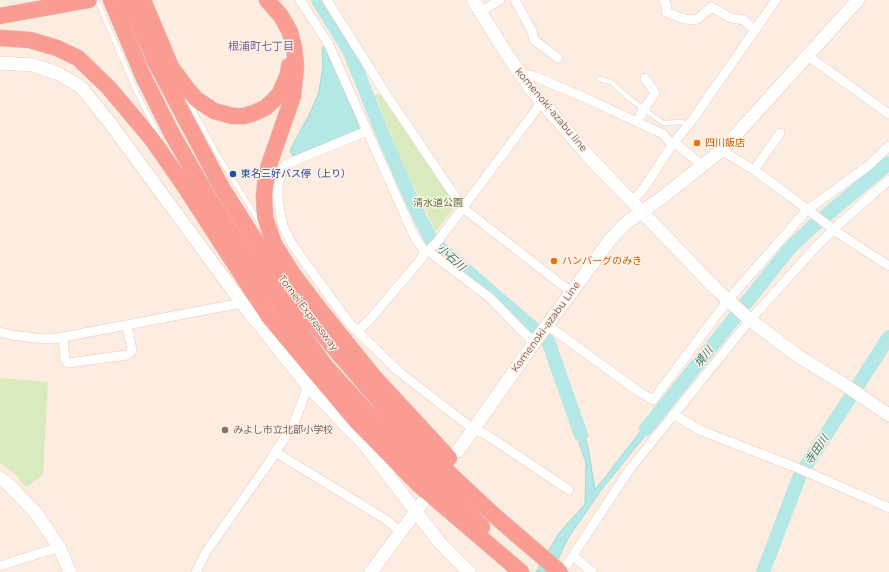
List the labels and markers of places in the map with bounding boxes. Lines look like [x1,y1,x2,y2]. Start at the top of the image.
place label: 四川飯店 [705,137,745,149]
marker: 四川飯店 [692,138,702,148]
place label: 東名三好バス停（上り） [241,168,351,180]
marker: 東名三好バス停（上り） [228,169,238,179]
place label: ハンバーグのみき [562,255,642,267]
marker: ハンバーグのみき [549,256,559,266]
place label: みよし市立北部小学校 [233,424,333,436]
marker: みよし市立北部小学校 [220,425,230,435]

